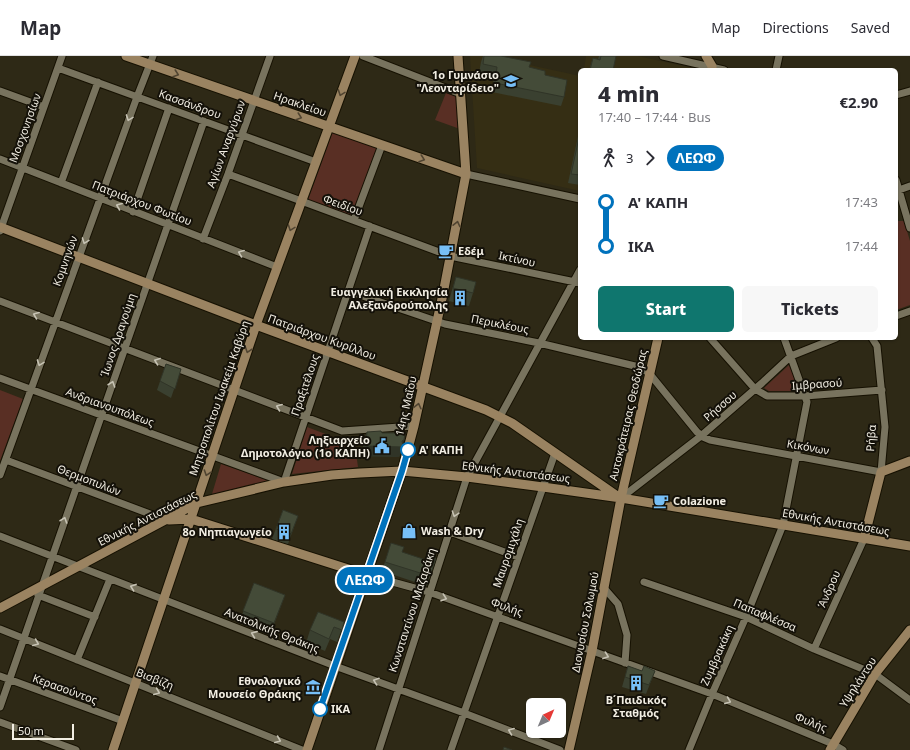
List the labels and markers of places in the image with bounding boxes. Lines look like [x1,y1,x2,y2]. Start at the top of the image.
place label: 1ο Γυμνάσιο "Λεονταρίδειο" [416,67,499,95]
school or university icon: 1ο Γυμνάσιο "Λεονταρίδειο" [502,72,520,90]
cafe icon: Εδέμ [437,242,455,260]
place label: Εδέμ [458,243,484,258]
place label: Ευαγγελική Εκκλησία Αλεξανδρούπολης [330,284,448,312]
building icon: Ευαγγελική Εκκλησία Αλεξανδρούπολης [451,289,469,307]
place label: Ληξιαρχείο Δημοτολόγιο (1ο ΚΑΠΗ) [241,432,370,460]
public building icon: Ληξιαρχείο Δημοτολόγιο (1ο ΚΑΠΗ) [373,437,391,455]
marker: Α' ΚΑΠΗ [400,442,416,458]
place label: Α' ΚΑΠΗ [419,442,463,457]
cafe icon: Colazione [652,492,670,510]
place label: Colazione [673,493,727,508]
shop icon: Wash & Dry [400,522,418,540]
building icon: 8ο Νηπιαγωγείο [275,523,293,541]
place label: Wash & Dry [421,523,485,538]
place label: 8ο Νηπιαγωγείο [182,524,272,539]
place label: Εθνολογικό Μουσείο Θράκης [208,673,301,701]
building icon: Β΄Παιδικός Σταθμός [627,674,645,692]
museum icon: Εθνολογικό Μουσείο Θράκης [304,678,322,696]
place label: Β΄Παιδικός Σταθμός [606,692,667,720]
marker: ΙΚΑ [312,701,328,717]
place label: ΙΚΑ [331,701,351,716]

